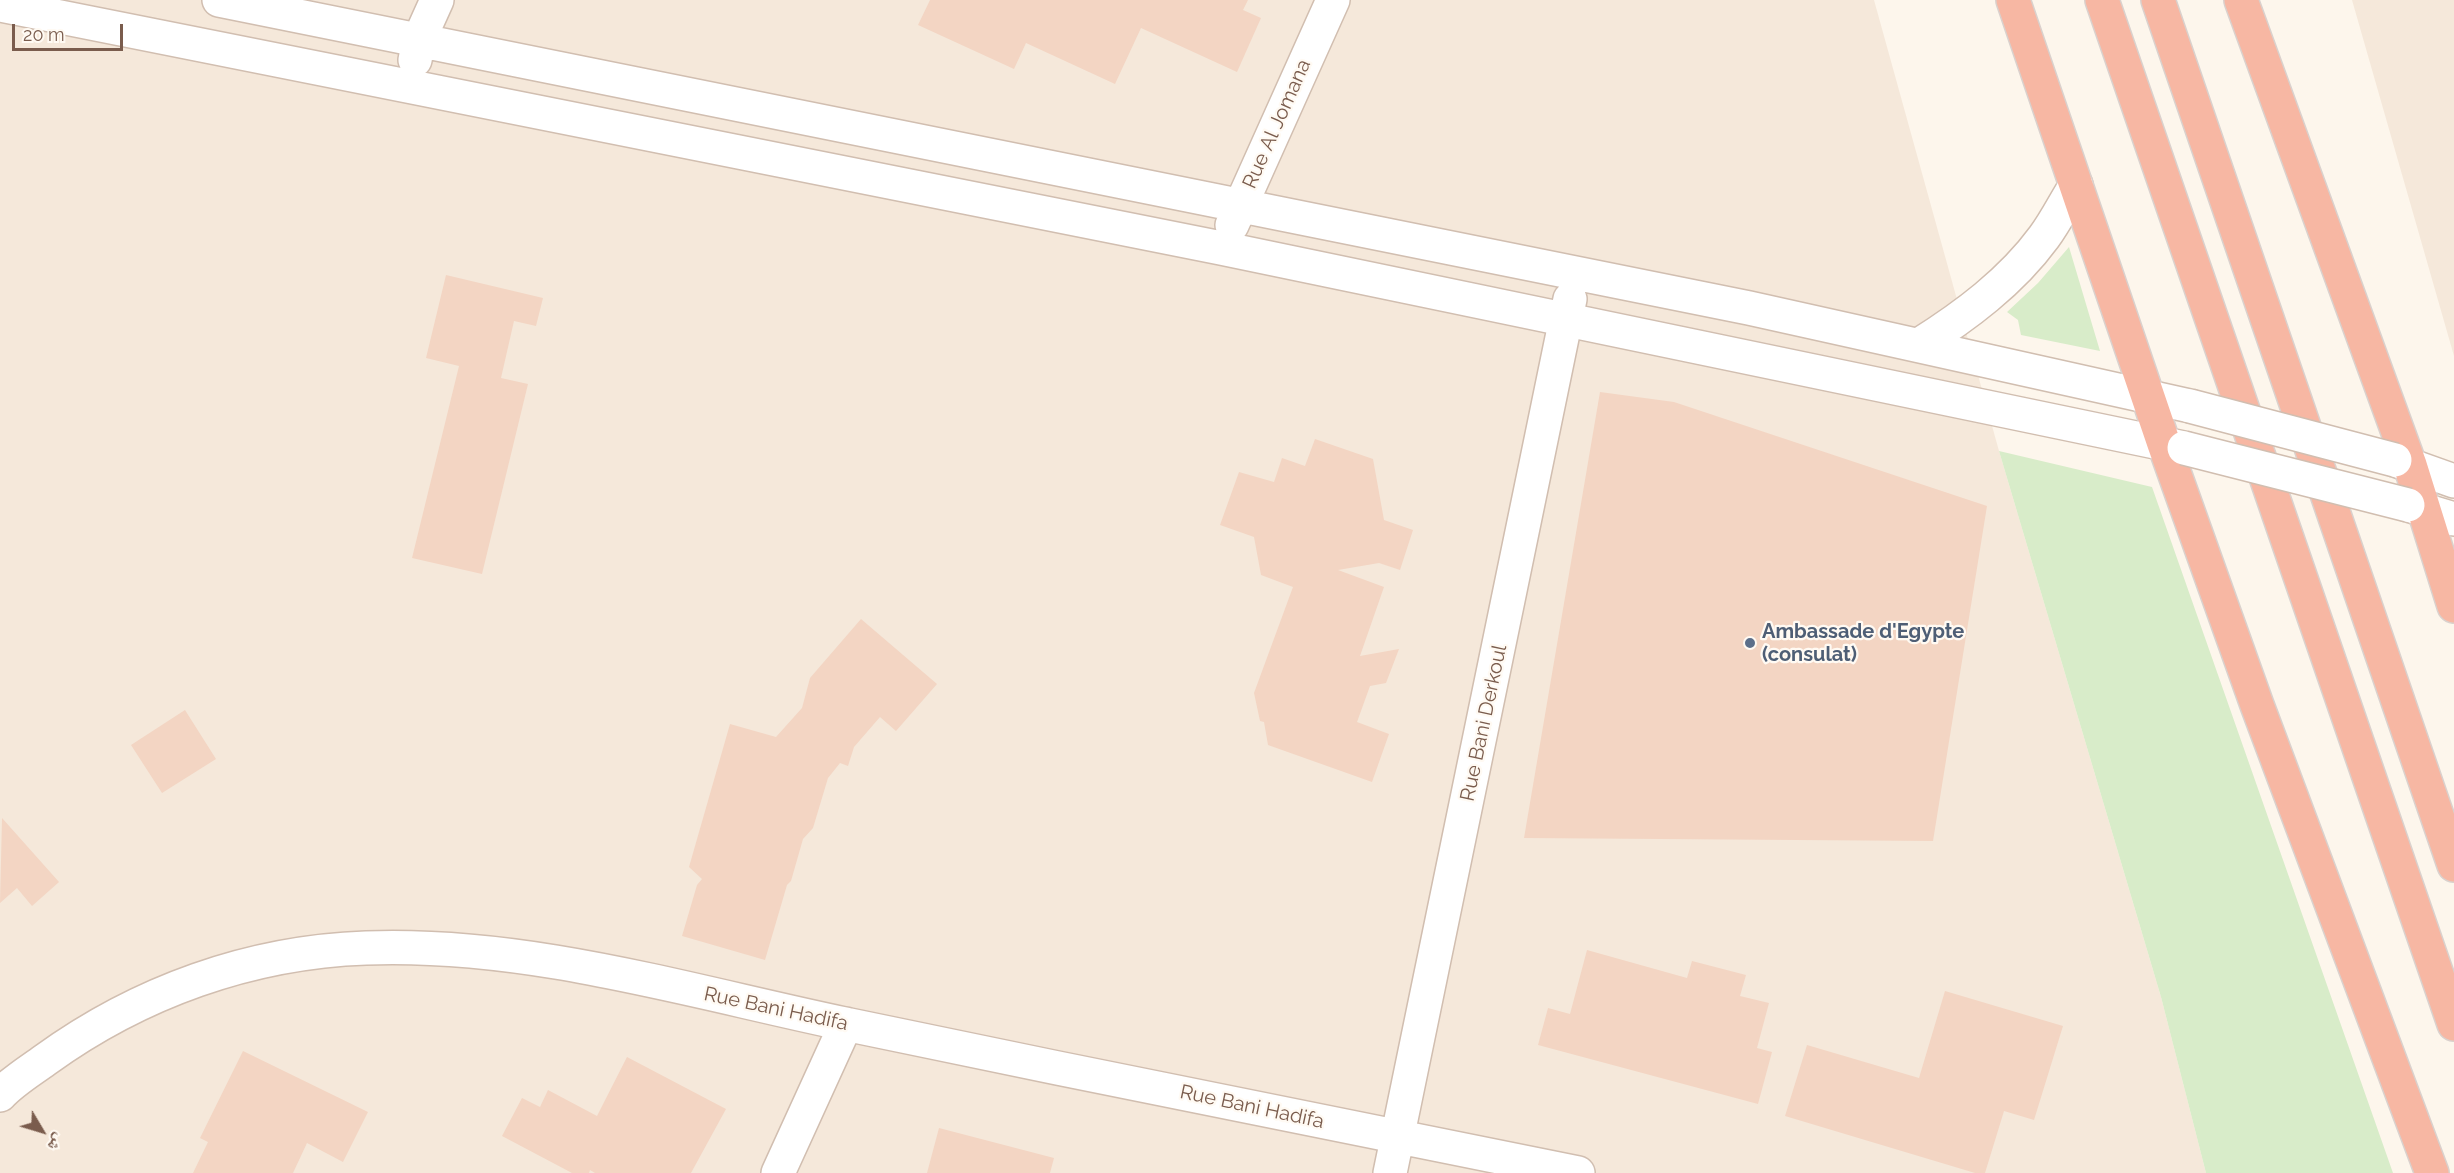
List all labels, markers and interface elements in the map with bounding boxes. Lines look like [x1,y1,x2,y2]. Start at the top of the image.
scale bar [15,12,126,50]
text: 20 m [23,24,65,45]
street label: Rue Al Jomana [1238,56,1316,192]
place label: Ambassade d'Egypte (consulat) [1762,620,1964,667]
marker: Ambassade d'Egypte (consulat) [1743,636,1757,650]
street label: Rue Bani Derkoul [1456,643,1512,803]
street label: Rue Bani Hadifa [702,982,850,1036]
street label: Rue Bani Hadifa [1178,1080,1326,1134]
north arrow [12,1101,72,1161]
text: ش [44,1130,69,1155]

